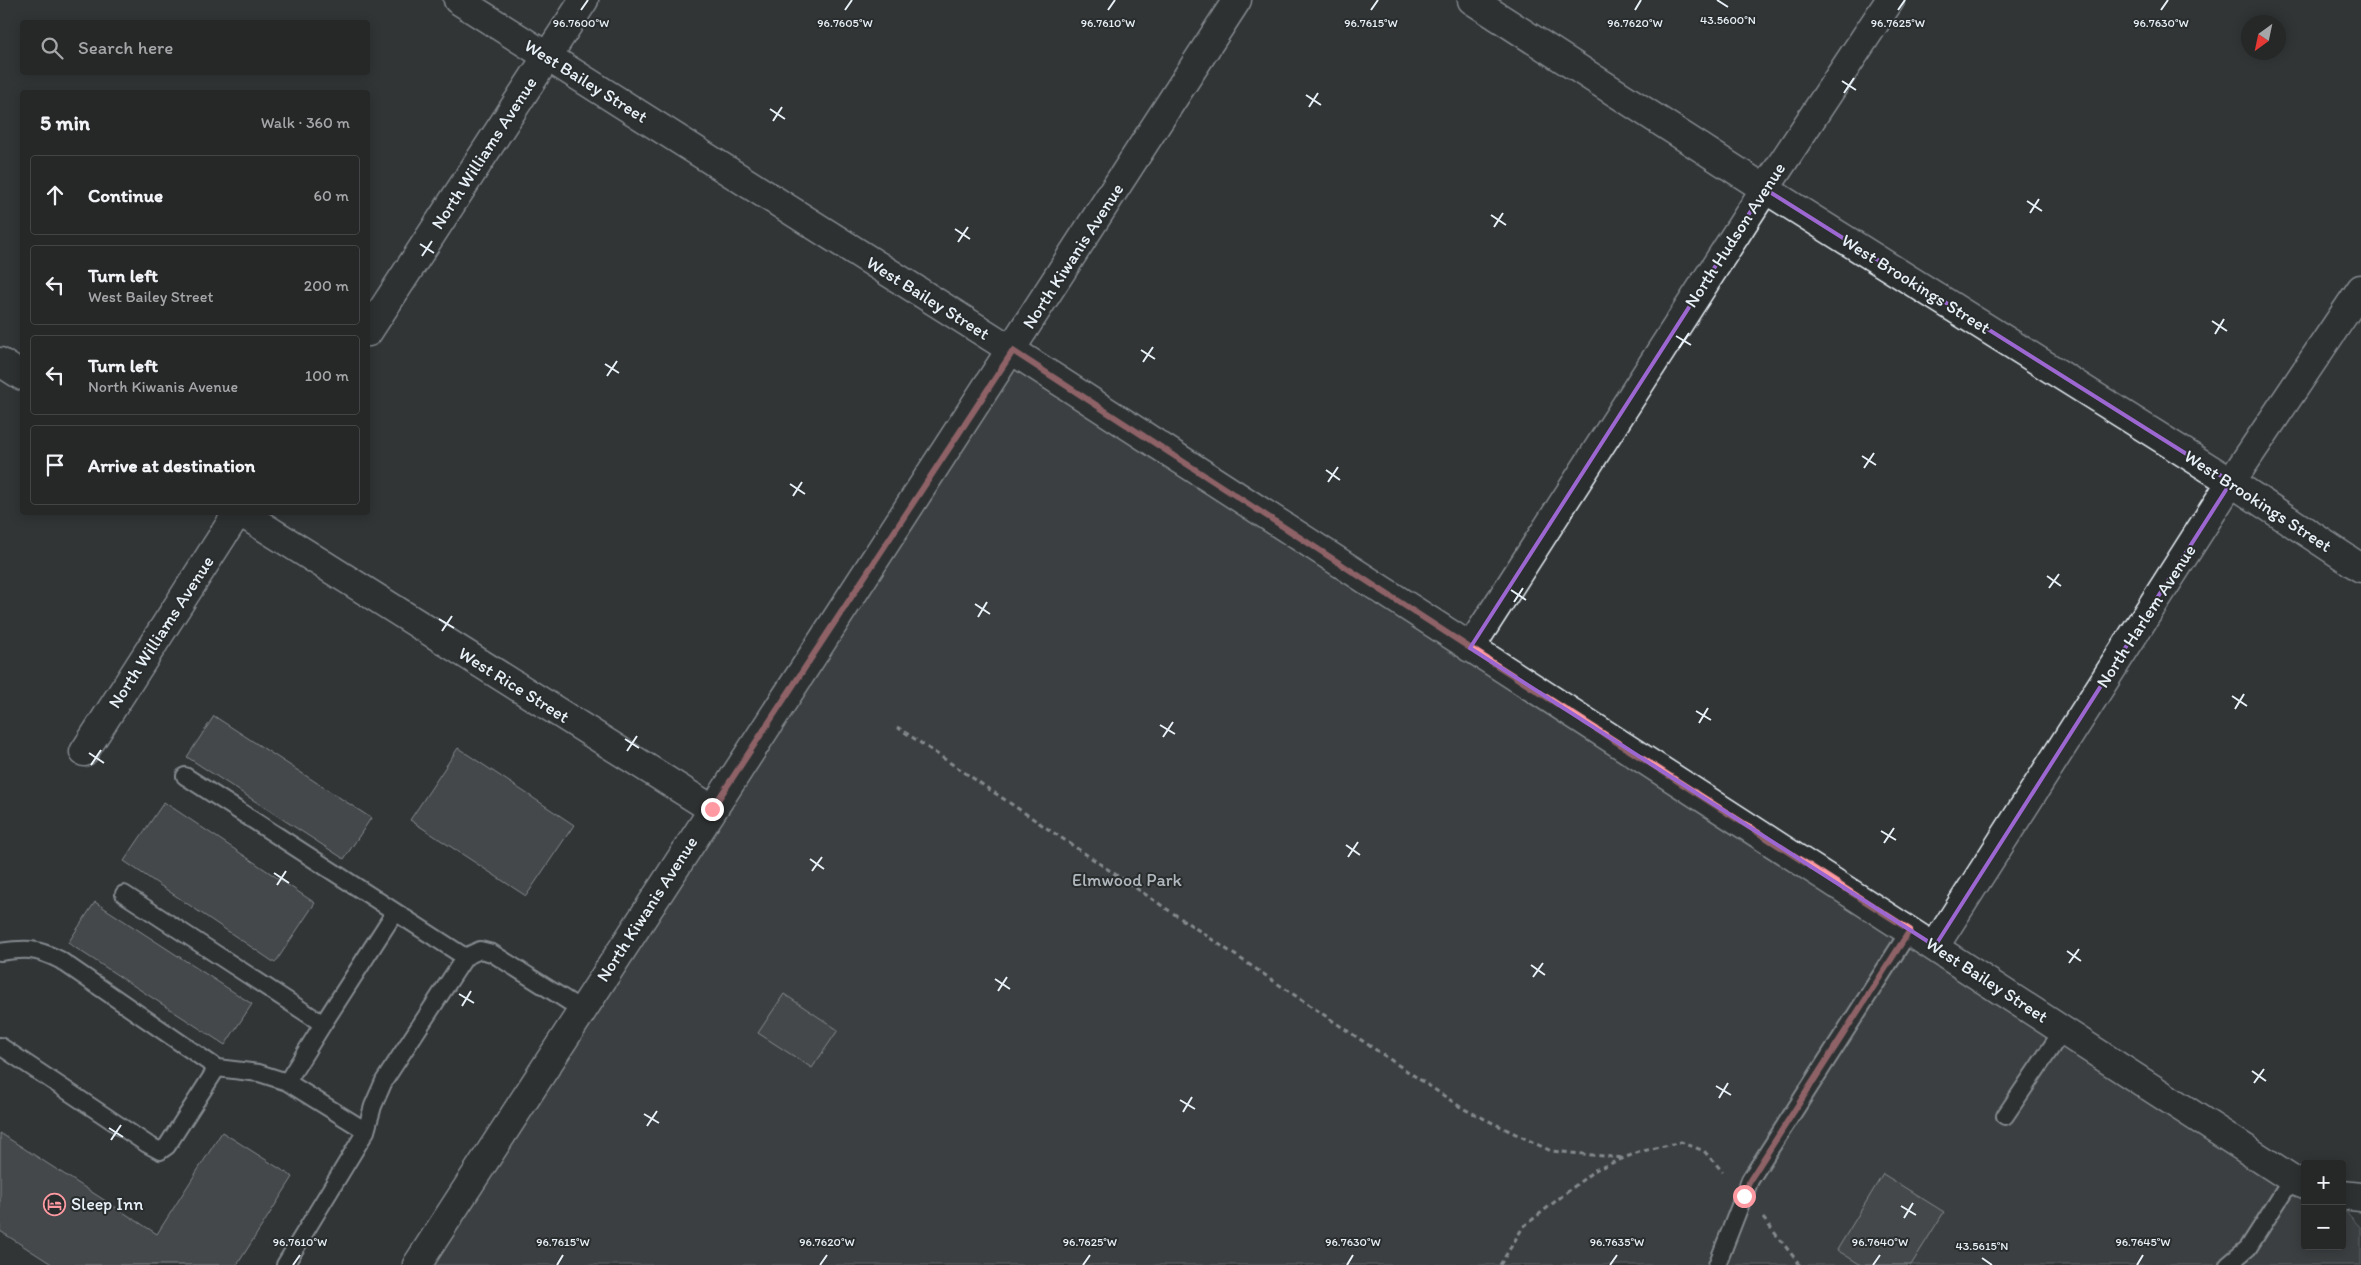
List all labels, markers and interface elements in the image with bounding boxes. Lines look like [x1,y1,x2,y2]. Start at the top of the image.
text: 43.5600°N [1700,13,1756,27]
north arrow [2241,15,2286,60]
text: 96.7600°W [553,16,609,30]
text: 96.7605°W [817,16,873,30]
text: 96.7610°W [1081,16,1135,30]
text: 96.7615°W [1344,16,1398,30]
text: 96.7620°W [1607,16,1663,30]
text: 96.7625°W [1871,16,1925,30]
text: 96.7630°W [2133,16,2189,30]
search box [20,20,370,75]
icon: search [38,34,66,62]
street label: West Bailey Street [520,34,652,128]
text: Search here [78,36,173,59]
street label: North Williams Avenue [426,73,542,233]
text: 5 min [40,110,90,135]
text: Walk · 360 m [261,113,350,132]
street label: North Hudson Avenue [1680,158,1790,312]
street label: North Kiwanis Avenue [1018,179,1128,333]
icon: ahead [41,181,69,209]
text: Continue [88,184,163,207]
text: 60 m [314,186,349,205]
street label: West Brookings Street [1837,229,1995,339]
street label: West Bailey Street [862,251,994,345]
text: Turn left [88,264,158,287]
icon: left [41,271,69,299]
text: 200 m [304,276,349,295]
text: West Bailey Street [88,287,213,306]
text: Turn left [88,354,158,377]
icon: left [41,361,69,389]
text: 100 m [305,366,349,385]
text: North Kiwanis Avenue [88,377,238,396]
street label: West Brookings Street [2180,445,2336,557]
icon: arrive [41,451,69,479]
text: Arrive at destination [88,454,255,477]
street label: North Harlem Avenue [2091,540,2201,692]
street label: North Williams Avenue [103,552,219,712]
street label: West Rice Street [454,642,574,728]
route end [701,798,724,821]
street label: North Kiwanis Avenue [592,832,702,986]
park label: Elmwood Park [1072,869,1183,891]
street label: West Bailey Street [1922,932,2052,1028]
map controls [2301,1160,2346,1250]
button: + [2301,1160,2346,1205]
route start [1733,1185,1756,1208]
hotel icon: Sleep Inn [43,1192,67,1216]
place label: Sleep Inn [71,1193,143,1215]
button: − [2301,1205,2346,1250]
text: 96.7610°W [273,1235,327,1249]
text: 96.7615°W [536,1235,590,1249]
text: 96.7620°W [799,1235,855,1249]
text: 96.7625°W [1063,1235,1117,1249]
text: 96.7630°W [1325,1235,1381,1249]
text: 96.7635°W [1590,1235,1644,1249]
text: 96.7640°W [1852,1235,1908,1249]
text: 96.7645°W [2115,1235,2171,1249]
text: 43.5615°N [1956,1239,2008,1253]

